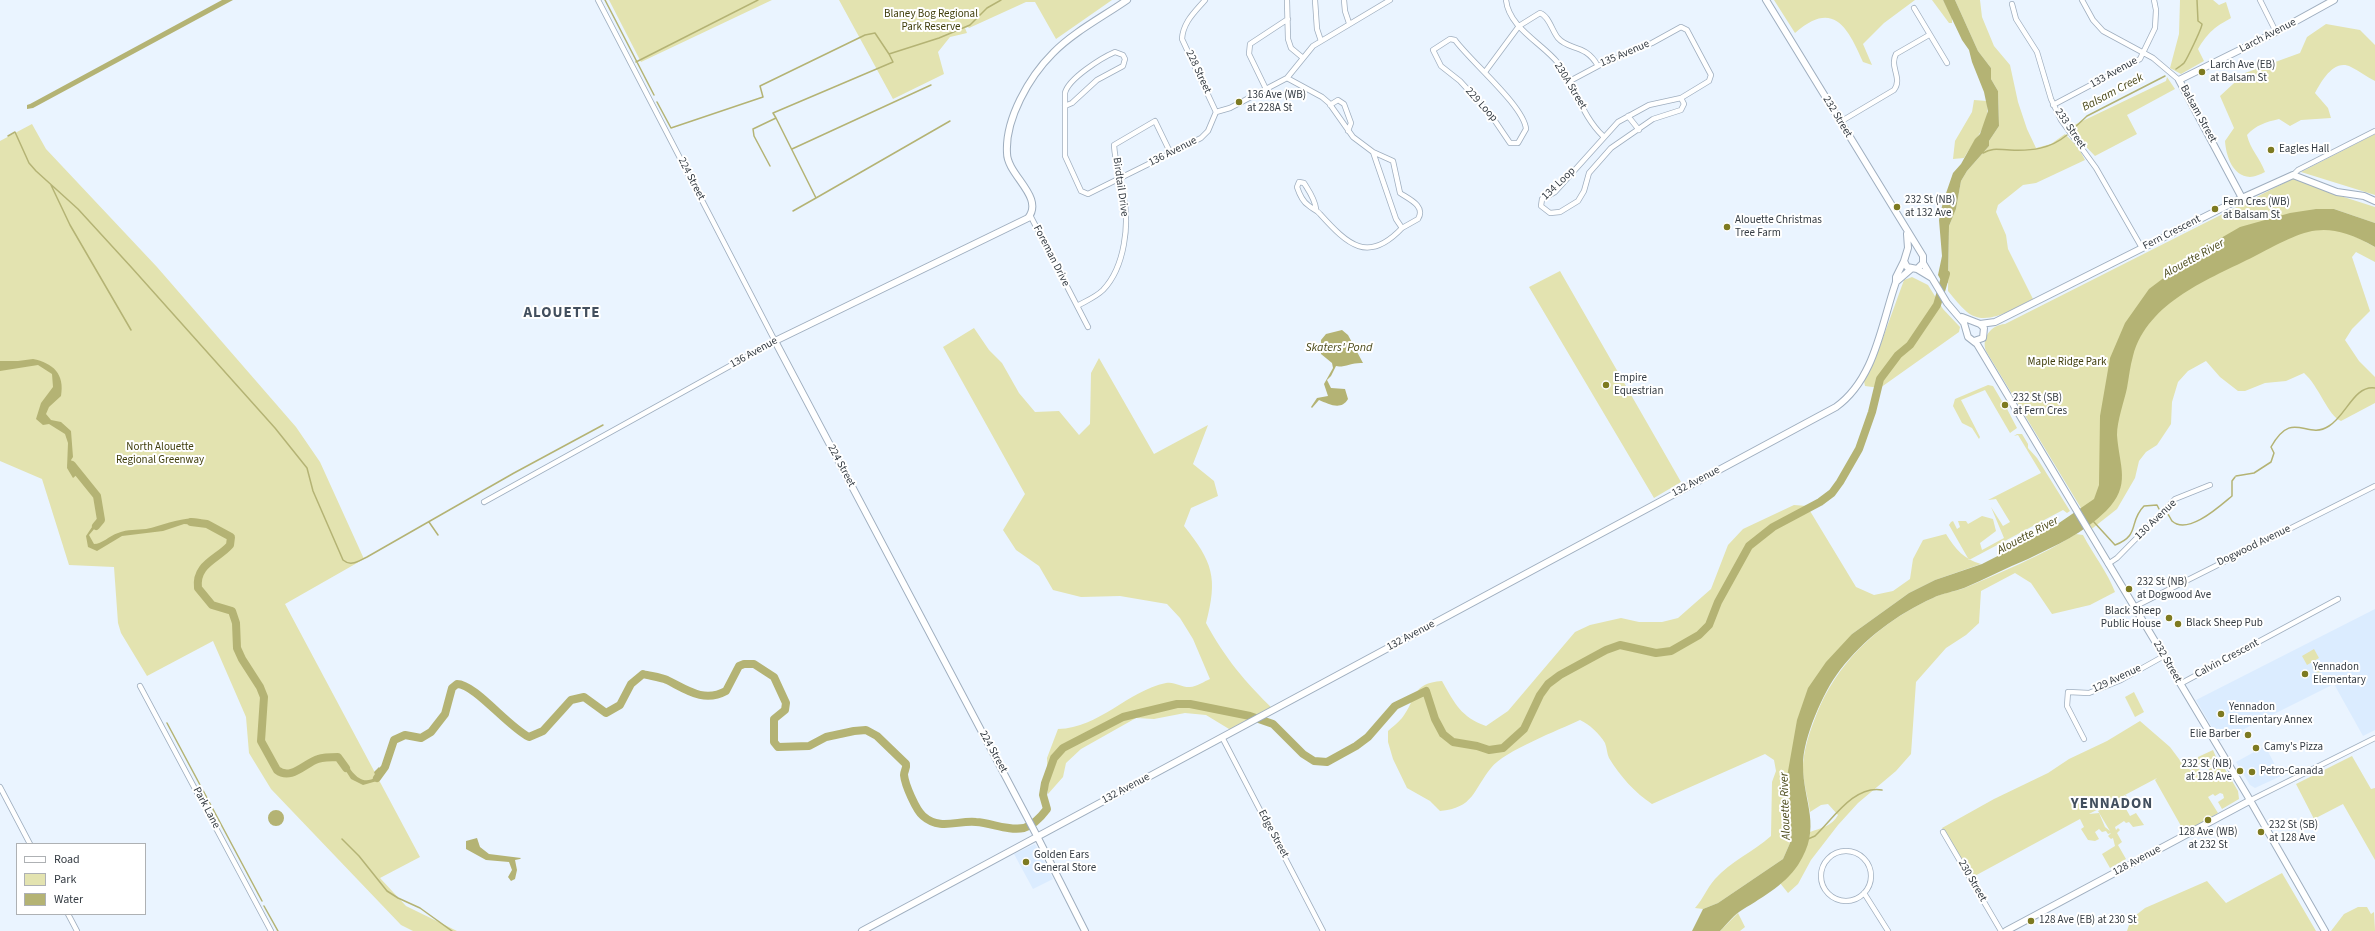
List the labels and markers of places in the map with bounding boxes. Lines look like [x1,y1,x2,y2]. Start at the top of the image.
place label: Larch Ave (EB) at Balsam St [2210,59,2275,85]
marker: Larch Ave (EB) at Balsam St [2197,67,2207,77]
place label: 136 Ave (WB) at 228A St [1247,89,1306,115]
marker: 136 Ave (WB) at 228A St [1234,97,1244,107]
place label: Eagles Hall [2279,143,2329,157]
marker: Eagles Hall [2266,145,2276,155]
place label: 232 St (NB) at 132 Ave [1905,194,1955,220]
place label: Fern Cres (WB) at Balsam St [2223,196,2290,222]
marker: 232 St (NB) at 132 Ave [1892,202,1902,212]
marker: Fern Cres (WB) at Balsam St [2210,204,2220,214]
place label: Alouette Christmas Tree Farm [1735,214,1822,240]
marker: Alouette Christmas Tree Farm [1722,222,1732,232]
place label: Empire Equestrian [1614,372,1663,398]
marker: Empire Equestrian [1601,380,1611,390]
place label: 232 St (SB) at Fern Cres [2013,392,2067,418]
marker: 232 St (SB) at Fern Cres [2000,400,2010,410]
place label: 232 St (NB) at Dogwood Ave [2137,576,2211,602]
marker: 232 St (NB) at Dogwood Ave [2124,584,2134,594]
place label: Black Sheep Public House [2101,605,2161,631]
marker: Black Sheep Public House [2164,613,2174,623]
place label: Black Sheep Pub [2186,617,2263,631]
marker: Black Sheep Pub [2173,619,2183,629]
place label: Yennadon Elementary [2313,661,2366,687]
marker: Yennadon Elementary [2300,669,2310,679]
place label: Yennadon Elementary Annex [2229,701,2312,727]
marker: Yennadon Elementary Annex [2216,709,2226,719]
place label: Elie Barber [2190,728,2240,742]
marker: Elie Barber [2243,730,2253,740]
place label: Camy's Pizza [2264,741,2323,755]
marker: Camy's Pizza [2251,743,2261,753]
place label: 232 St (NB) at 128 Ave [2182,758,2232,784]
place label: Petro-Canada [2260,765,2323,779]
marker: 232 St (NB) at 128 Ave [2235,766,2245,776]
marker: Petro-Canada [2247,767,2257,777]
marker: 128 Ave (WB) at 232 St [2203,815,2213,825]
place label: 232 St (SB) at 128 Ave [2269,819,2318,845]
place label: 128 Ave (WB) at 232 St [2178,826,2238,852]
marker: 232 St (SB) at 128 Ave [2256,827,2266,837]
place label: Golden Ears General Store [1034,849,1096,875]
marker: Golden Ears General Store [1021,857,1031,867]
place label: 128 Ave (EB) at 230 St [2039,914,2137,928]
marker: 128 Ave (EB) at 230 St [2026,916,2036,926]

